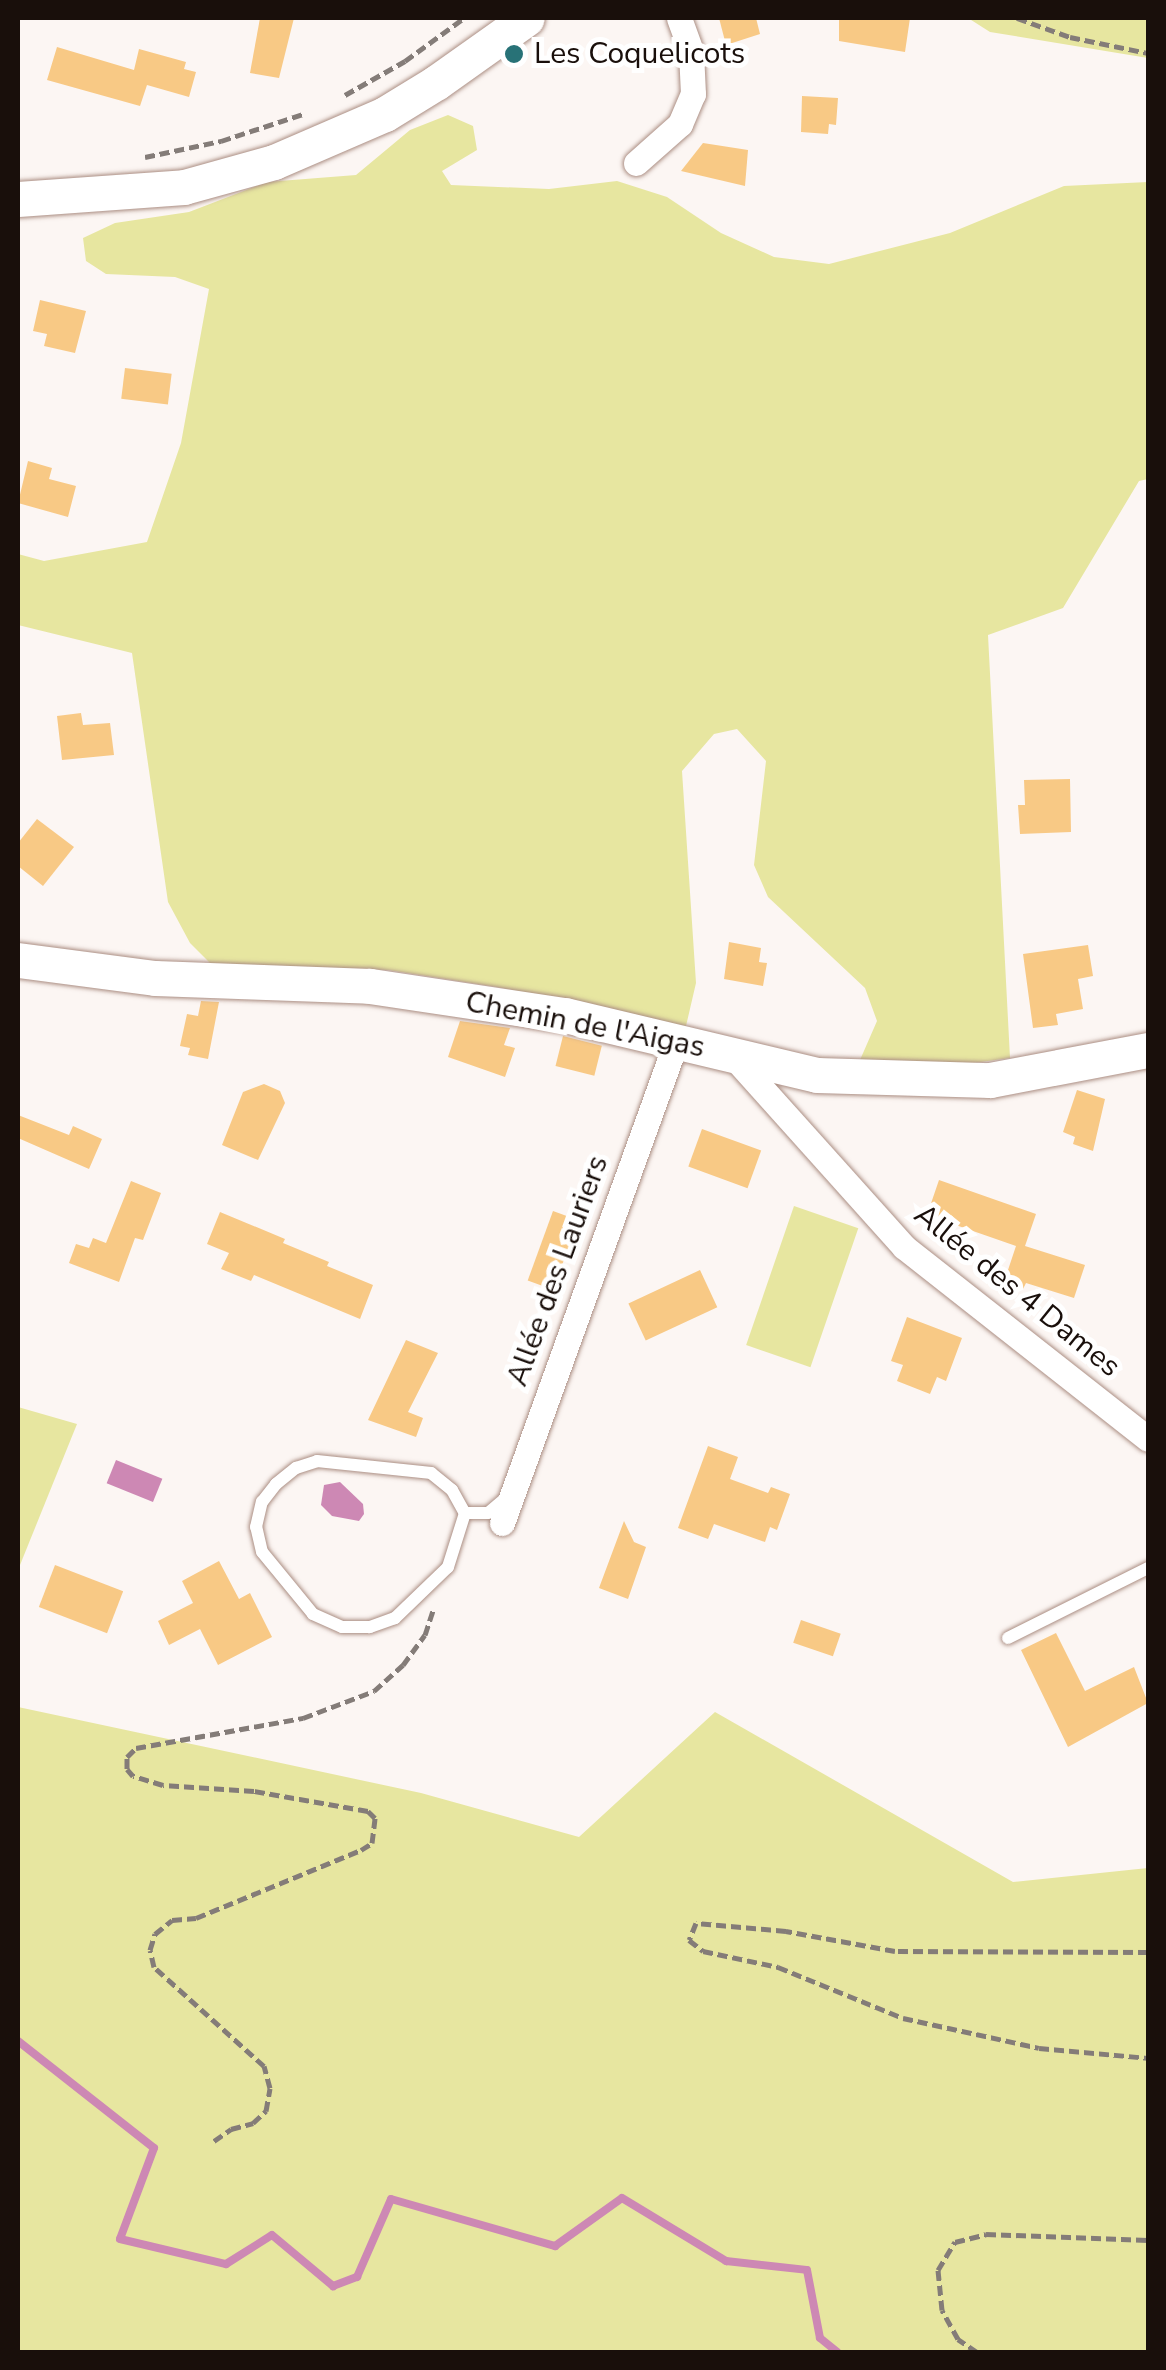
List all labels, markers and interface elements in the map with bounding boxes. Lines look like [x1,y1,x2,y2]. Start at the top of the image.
place label: Les Coquelicots [534,36,745,72]
marker: Les Coquelicots [503,43,525,65]
street label: Chemin de l'Aigas [462,984,708,1066]
street label: Allée des Lauriers [500,1151,616,1391]
street label: Allée des 4 Dames [907,1197,1127,1385]

